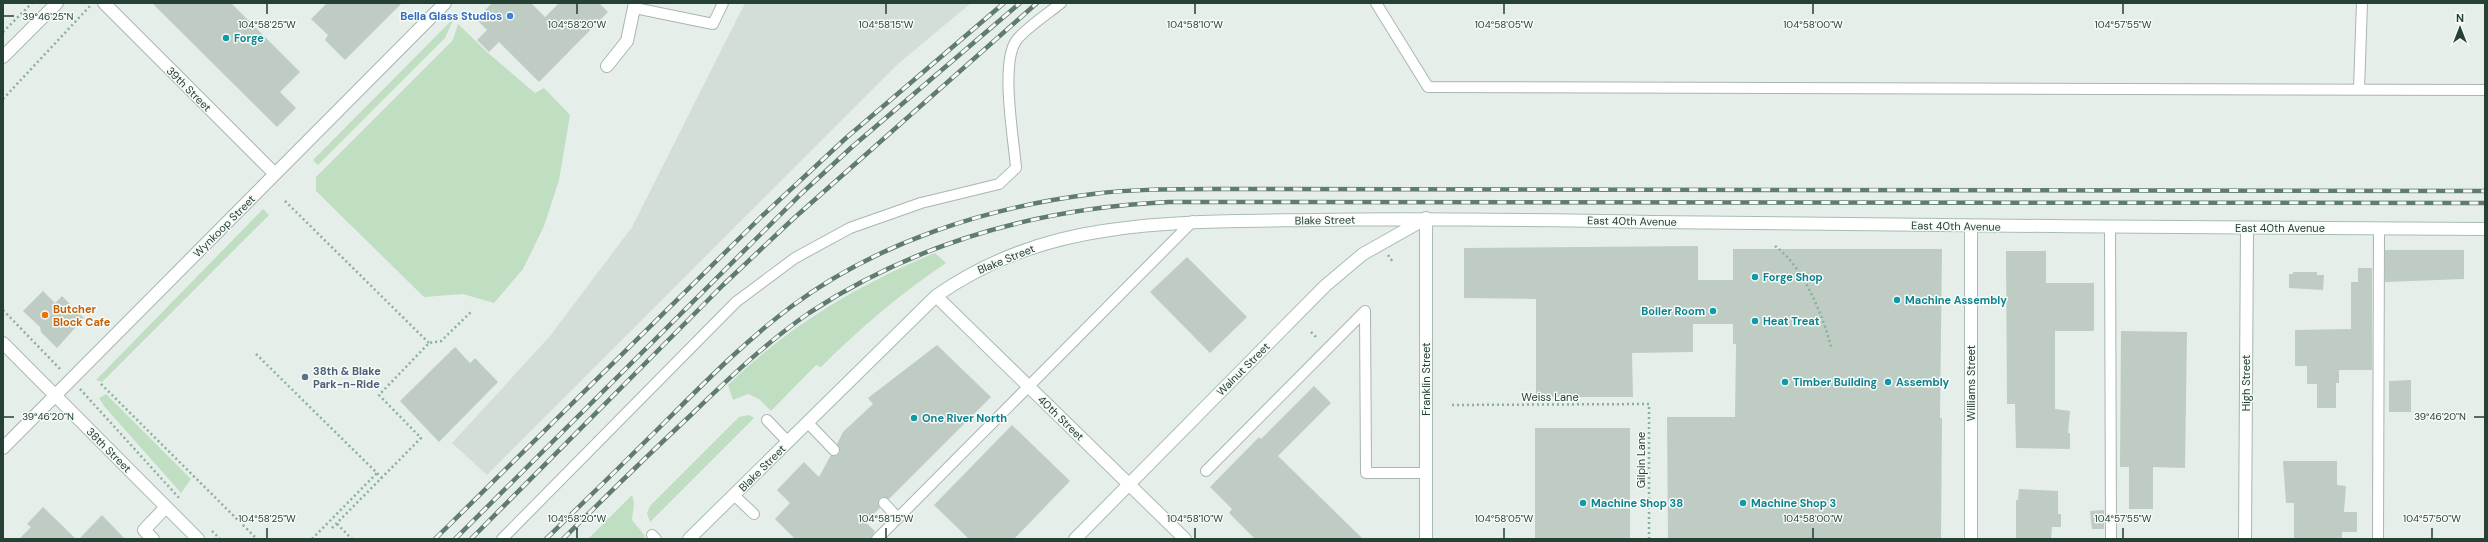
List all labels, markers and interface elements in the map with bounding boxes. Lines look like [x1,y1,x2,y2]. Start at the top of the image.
north arrow [2440,8,2480,48]
place label: Bella Glass Studios [400,9,502,23]
text: 39°46'25"N [23,10,73,23]
marker: Bella Glass Studios [505,11,515,21]
text: N [2456,11,2464,25]
text: 104°58'25"W [238,18,296,31]
text: 104°58'20"W [548,18,606,31]
text: 104°58'15"W [859,18,914,31]
text: 104°58'10"W [1167,18,1223,31]
text: 104°58'05"W [1475,18,1534,31]
text: 104°58'00"W [1783,18,1843,31]
text: 104°57'55"W [2095,18,2152,31]
place label: Forge [234,31,264,45]
marker: Forge [221,33,231,43]
street label: 39th Street [164,64,214,114]
street label: Wynkoop Street [190,192,258,260]
street label: Blake Street [1295,212,1355,228]
street label: East 40th Avenue [1587,213,1677,229]
street label: East 40th Avenue [1911,218,2001,234]
street label: East 40th Avenue [2235,221,2325,235]
street label: Blake Street [975,241,1037,277]
place label: Forge Shop [1763,270,1823,284]
marker: Forge Shop [1750,272,1760,282]
place label: Machine Assembly [1905,293,2007,307]
marker: Machine Assembly [1892,295,1902,305]
place label: Butcher Block Cafe [53,302,111,329]
place label: Boiler Room [1641,304,1705,318]
marker: Boiler Room [1708,306,1718,316]
marker: Butcher Block Cafe [40,310,50,320]
place label: Heat Treat [1763,314,1820,328]
marker: Heat Treat [1750,316,1760,326]
street label: Walnut Street [1213,339,1273,399]
street label: Franklin Street [1419,342,1433,416]
street label: Williams Street [1964,345,1978,421]
street label: High Street [2239,355,2253,411]
place label: 38th & Blake Park-n-Ride [313,364,381,391]
marker: 38th & Blake Park-n-Ride [300,372,310,382]
place label: Timber Building [1793,375,1878,389]
place label: Assembly [1896,375,1950,389]
marker: Timber Building [1780,377,1790,387]
marker: Assembly [1883,377,1893,387]
street label: Weiss Lane [1521,390,1579,404]
street label: 40th Street [1035,392,1087,444]
text: 39°46'20"N [22,410,74,423]
text: 39°46'20"N [2414,410,2466,423]
place label: One River North [922,411,1007,425]
marker: One River North [909,413,919,423]
street label: 38th Street [84,425,134,475]
street label: Gilpin Lane [1634,432,1648,488]
street label: Blake Street [736,442,788,494]
place label: Machine Shop 38 [1591,496,1683,510]
place label: Machine Shop 3 [1751,496,1836,510]
marker: Machine Shop 38 [1578,498,1588,508]
marker: Machine Shop 3 [1738,498,1748,508]
text: 104°58'25"W [238,512,296,525]
text: 104°58'20"W [548,512,606,525]
text: 104°58'15"W [859,512,914,525]
text: 104°58'10"W [1167,512,1223,525]
text: 104°58'05"W [1475,512,1534,525]
text: 104°58'00"W [1783,512,1843,525]
text: 104°57'55"W [2095,512,2152,525]
text: 104°57'50"W [2403,512,2461,525]

